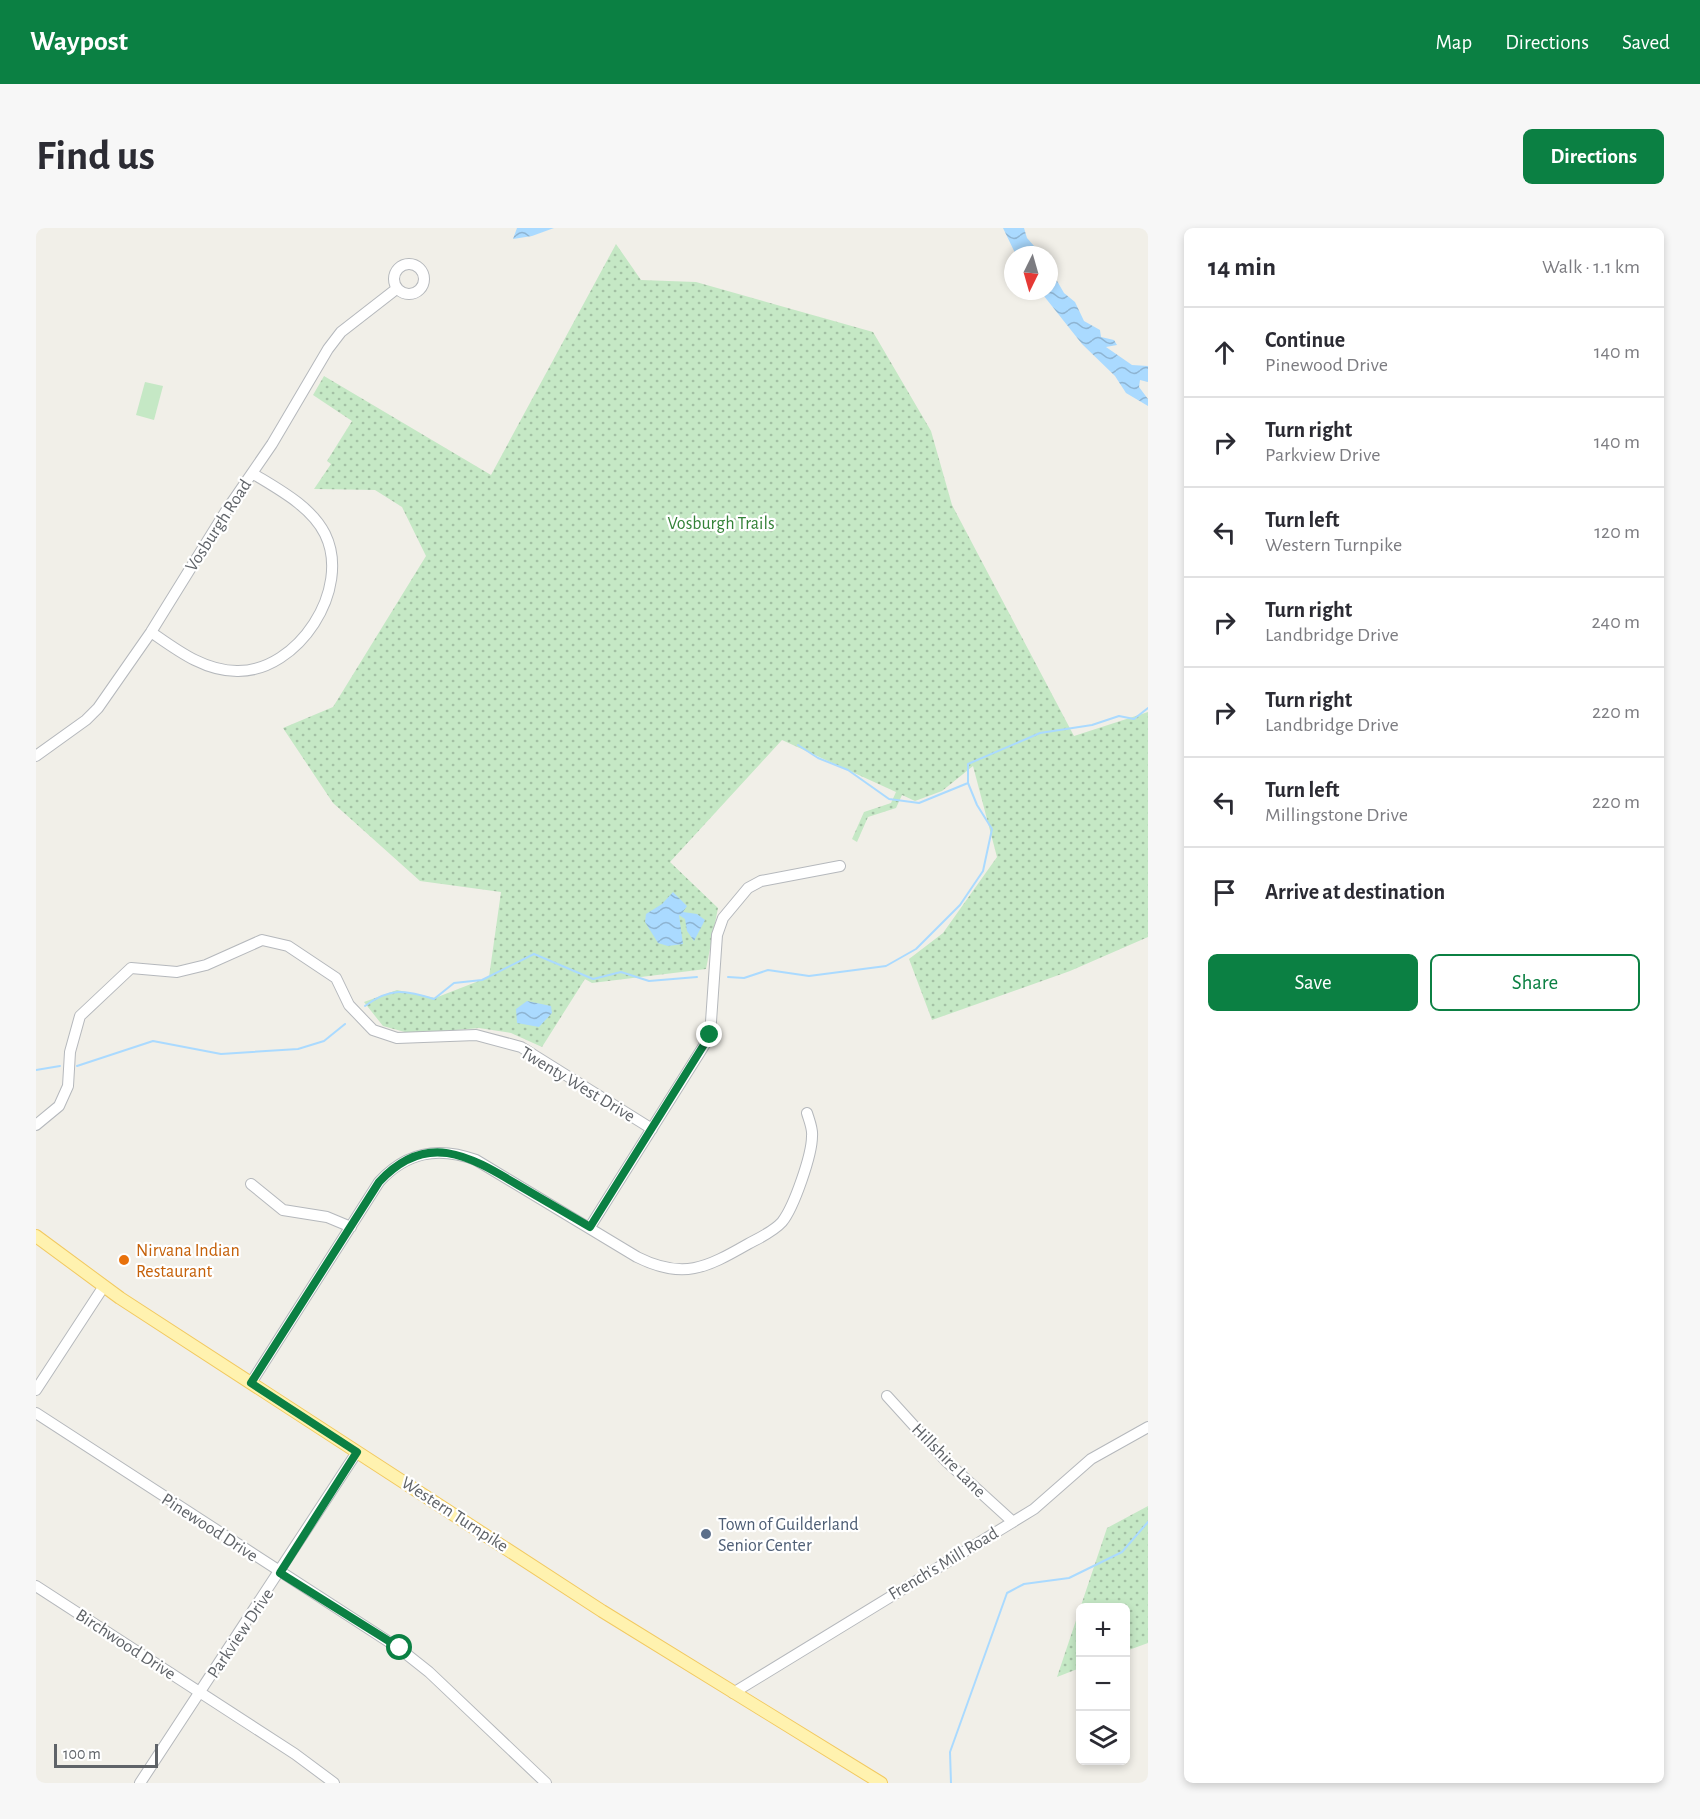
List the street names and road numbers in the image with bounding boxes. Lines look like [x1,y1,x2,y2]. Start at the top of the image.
street label: Vosburgh Road [182,476,255,575]
street label: Twenty West Drive [517,1044,638,1126]
street label: Hillshire Lane [908,1420,989,1501]
street label: Western Turnpike [398,1474,511,1556]
street label: Pinewood Drive [158,1490,261,1566]
street label: French's Mill Road [886,1524,1002,1604]
street label: Parkview Drive [204,1585,277,1682]
street label: Birchwood Drive [72,1606,179,1684]

